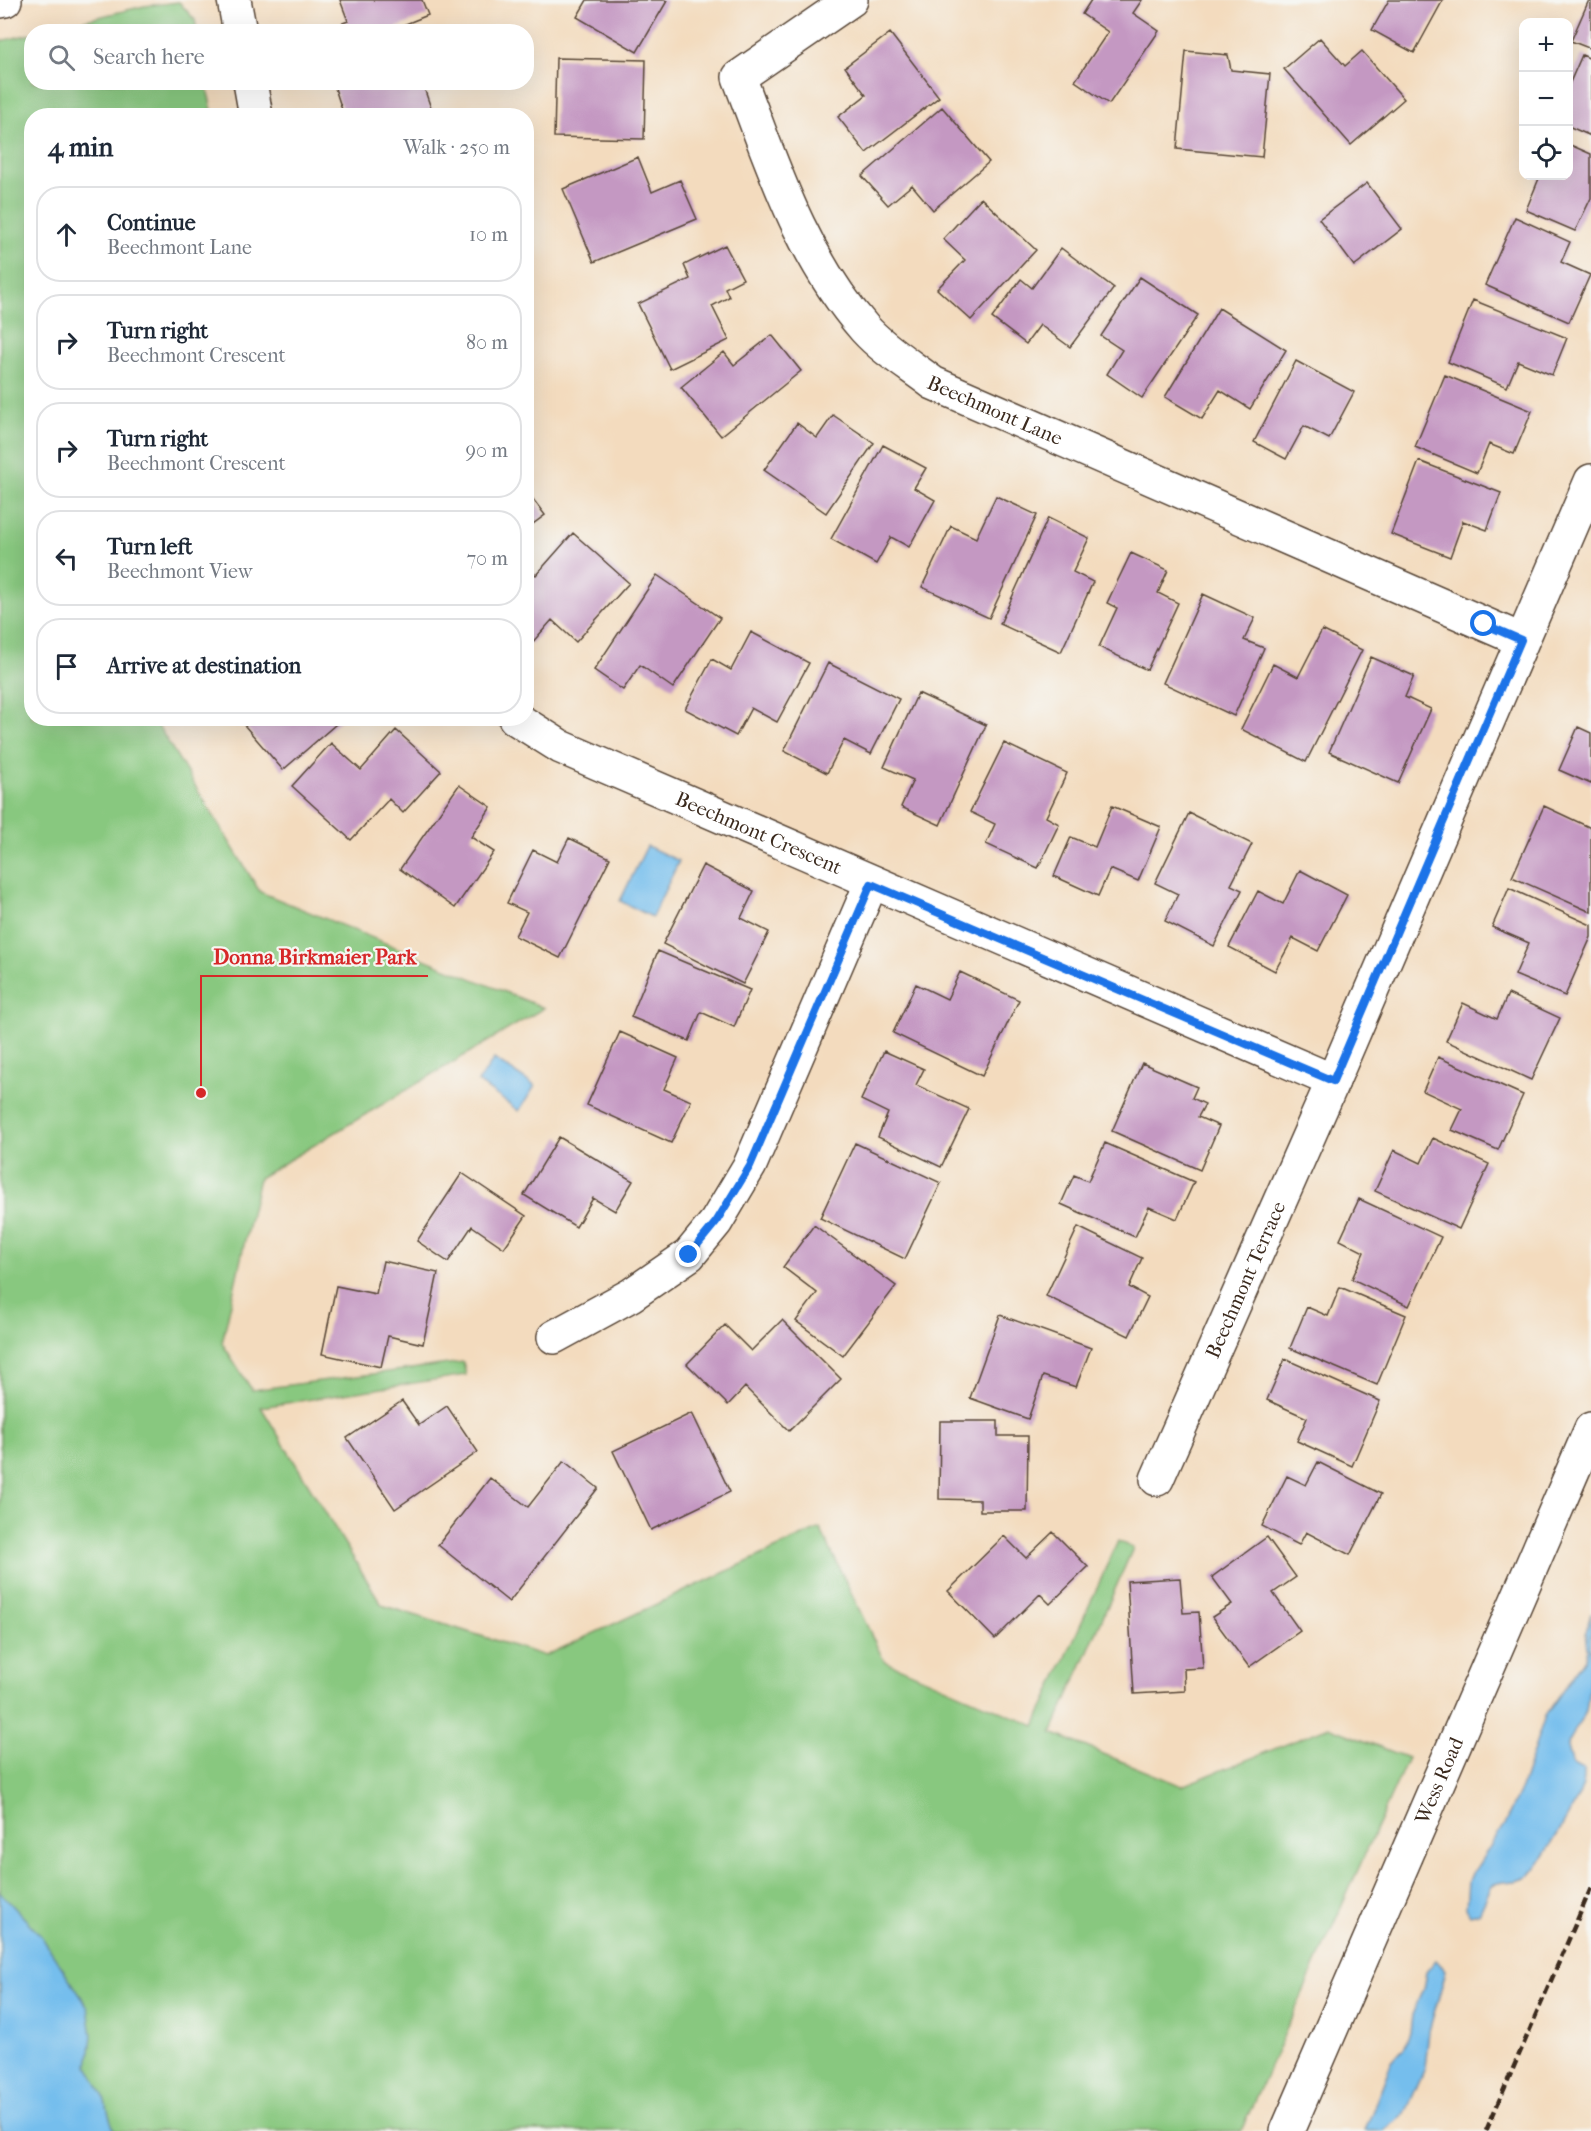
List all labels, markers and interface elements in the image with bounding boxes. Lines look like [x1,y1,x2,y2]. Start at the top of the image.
map controls [1519,18,1573,180]
button: + [1519,18,1573,72]
search box [24,24,534,90]
icon: search [45,41,78,74]
text: Search here [93,44,205,70]
button: − [1519,72,1573,126]
button: locate [1519,126,1573,180]
text: 4 min [48,132,113,163]
text: Walk · 250 m [403,136,510,159]
text: Continue [107,210,196,236]
icon: ahead [50,218,83,251]
text: 10 m [469,223,508,246]
text: Beechmont Lane [107,236,252,259]
text: Turn right [107,318,208,344]
icon: right [50,326,83,359]
text: 80 m [466,331,508,354]
text: Beechmont Crescent [107,344,286,367]
street label: Beechmont Lane [924,371,1066,450]
text: Turn right [107,426,208,452]
icon: right [50,434,83,467]
text: 90 m [466,439,508,462]
text: Beechmont Crescent [107,452,286,475]
text: Turn left [107,534,193,560]
icon: left [50,542,83,575]
text: 70 m [466,547,508,570]
text: Beechmont View [107,560,253,583]
route start [1470,610,1496,636]
icon: arrive [50,650,83,683]
text: Arrive at destination [107,653,301,679]
street label: Beechmont Crescent [672,787,845,879]
callout: Donna Birkmaier Park [201,937,428,976]
text: Donna Birkmaier Park [213,945,418,969]
street label: Beechmont Terrace [1200,1198,1290,1362]
route end [675,1241,701,1267]
street label: Wess Road [1410,1733,1468,1828]

